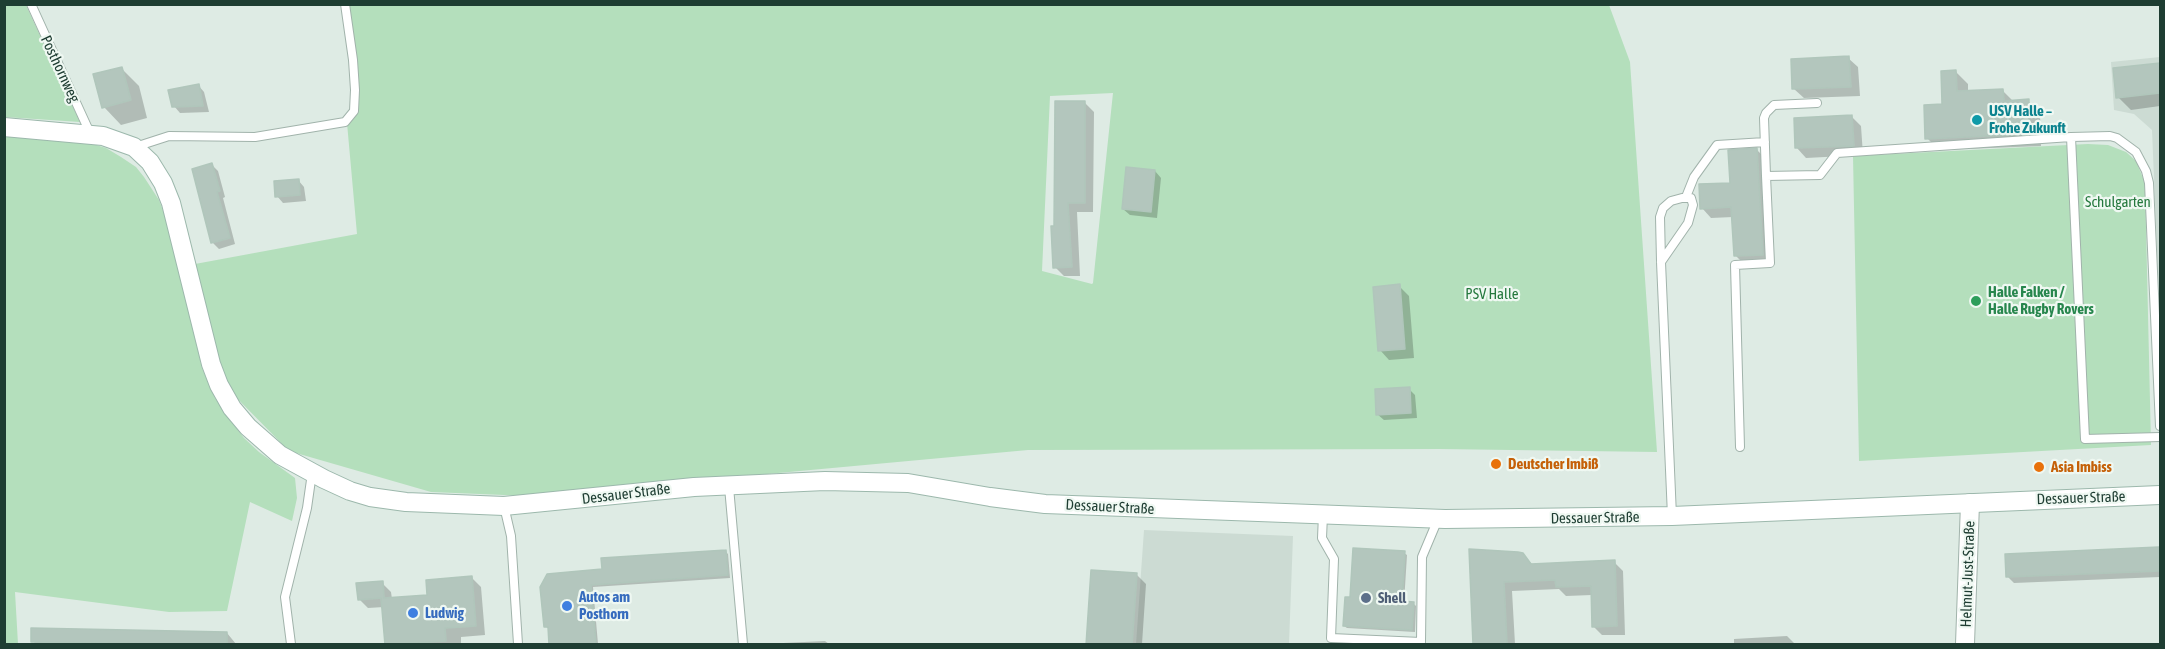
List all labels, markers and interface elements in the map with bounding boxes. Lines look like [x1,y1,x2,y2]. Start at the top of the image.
street label: Posthornweg [37,33,83,105]
place label: USV Halle – Frohe Zukunft [1989,102,2066,137]
marker: USV Halle – Frohe Zukunft [1970,113,1984,127]
park label: Schulgarten [2085,193,2151,211]
place label: Halle Falken / Halle Rugby Rovers [1988,283,2094,318]
park label: PSV Halle [1465,285,1519,303]
marker: Halle Falken / Halle Rugby Rovers [1969,294,1983,308]
place label: Deutscher Imbiß [1508,455,1598,473]
marker: Deutscher Imbiß [1489,457,1503,471]
place label: Asia Imbiss [2051,458,2112,476]
marker: Asia Imbiss [2032,460,2046,474]
street label: Dessauer Straße [581,480,671,508]
street label: Dessauer Straße [2036,487,2126,509]
street label: Dessauer Straße [1065,496,1155,518]
street label: Dessauer Straße [1550,508,1640,528]
street label: Helmut-Just-Straße [1957,520,1979,628]
place label: Autos am Posthorn [579,588,630,623]
place label: Shell [1378,589,1406,607]
marker: Shell [1359,591,1373,605]
marker: Autos am Posthorn [560,599,574,613]
place label: Ludwig [425,604,464,622]
marker: Ludwig [406,606,420,620]

